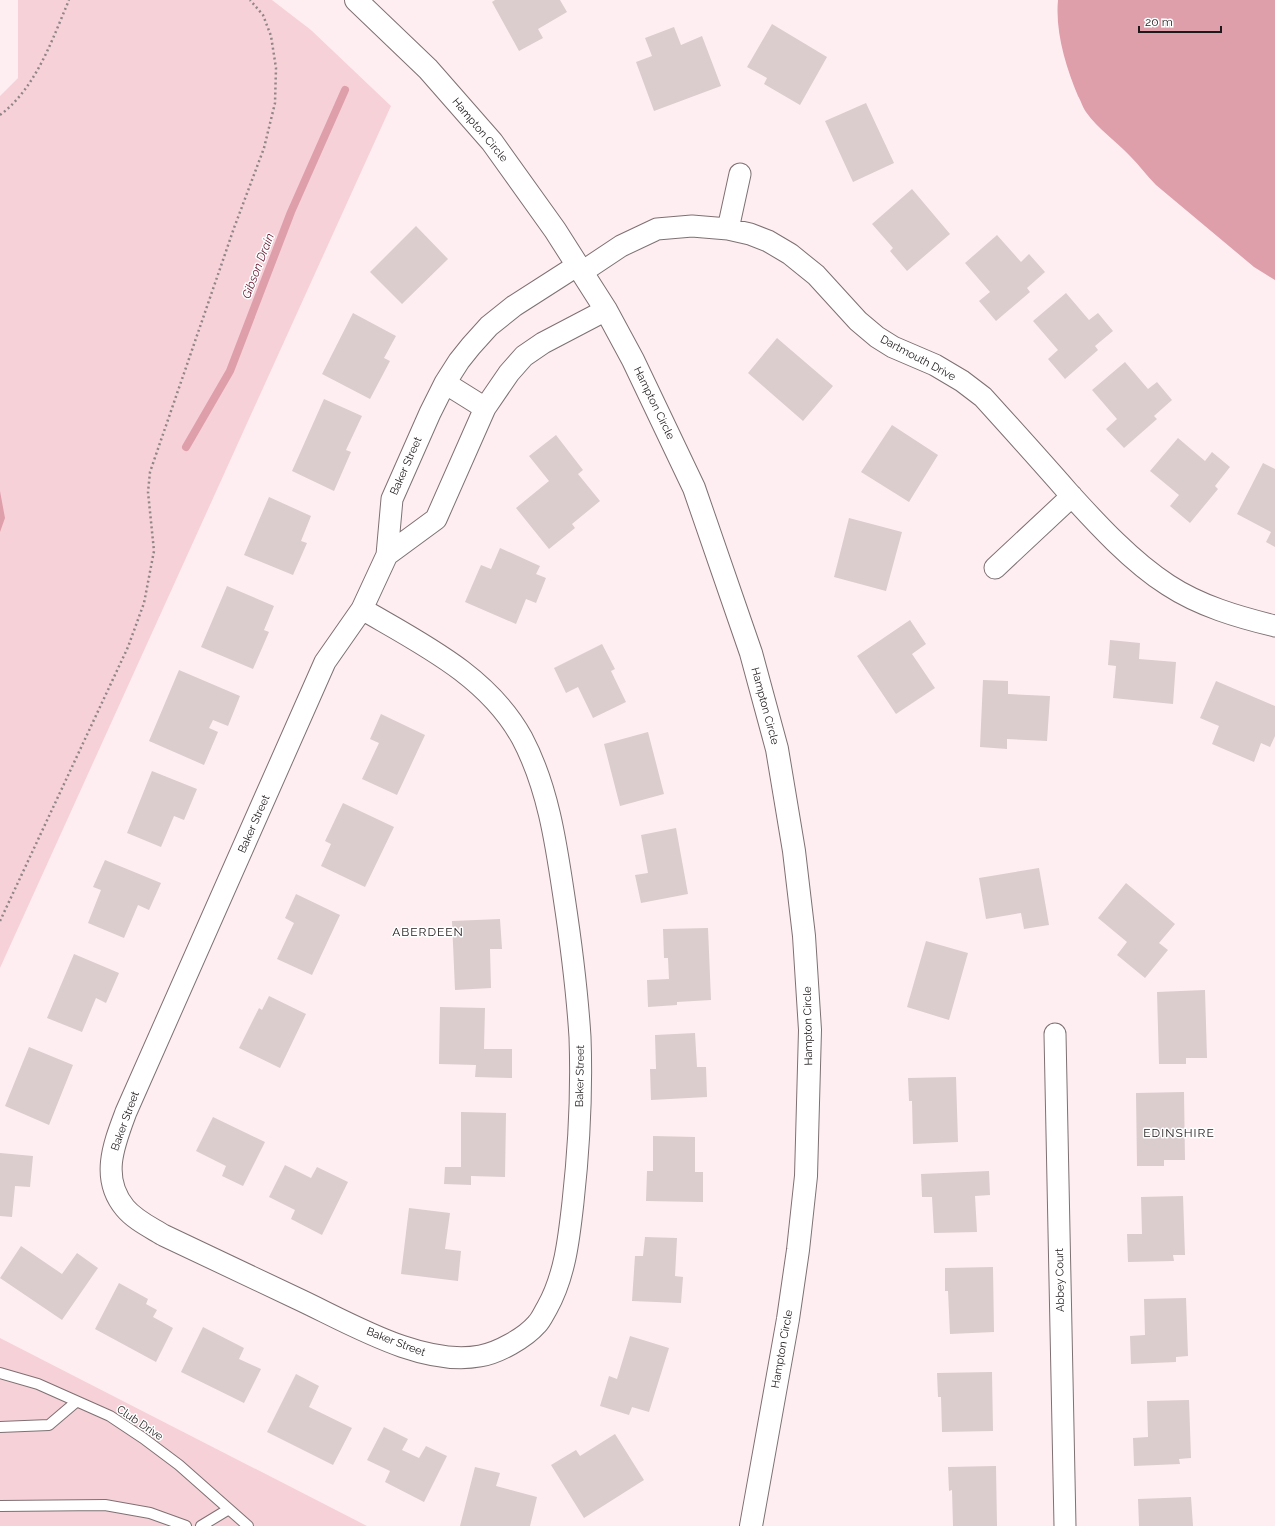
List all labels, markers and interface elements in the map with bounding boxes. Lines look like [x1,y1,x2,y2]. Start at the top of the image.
scale bar [1139,8,1221,34]
text: 20 m [1145,15,1173,29]
street label: Hampton Circle [450,95,511,165]
water label: Gibson Drain [239,231,277,301]
street label: Dartmouth Drive [878,333,958,384]
street label: Hampton Circle [631,364,677,442]
street label: Baker Street [387,435,425,497]
street label: Hampton Circle [748,666,782,747]
street label: Baker Street [235,793,273,855]
district label: ABERDEEN [392,925,464,939]
street label: Hampton Circle [801,986,815,1066]
street label: Baker Street [573,1044,587,1107]
street label: Baker Street [108,1089,142,1152]
district label: EDINSHIRE [1143,1126,1215,1140]
street label: Abbey Court [1053,1248,1067,1312]
street label: Hampton Circle [769,1308,795,1389]
street label: Baker Street [365,1325,428,1359]
street label: Club Drive [114,1403,166,1443]

